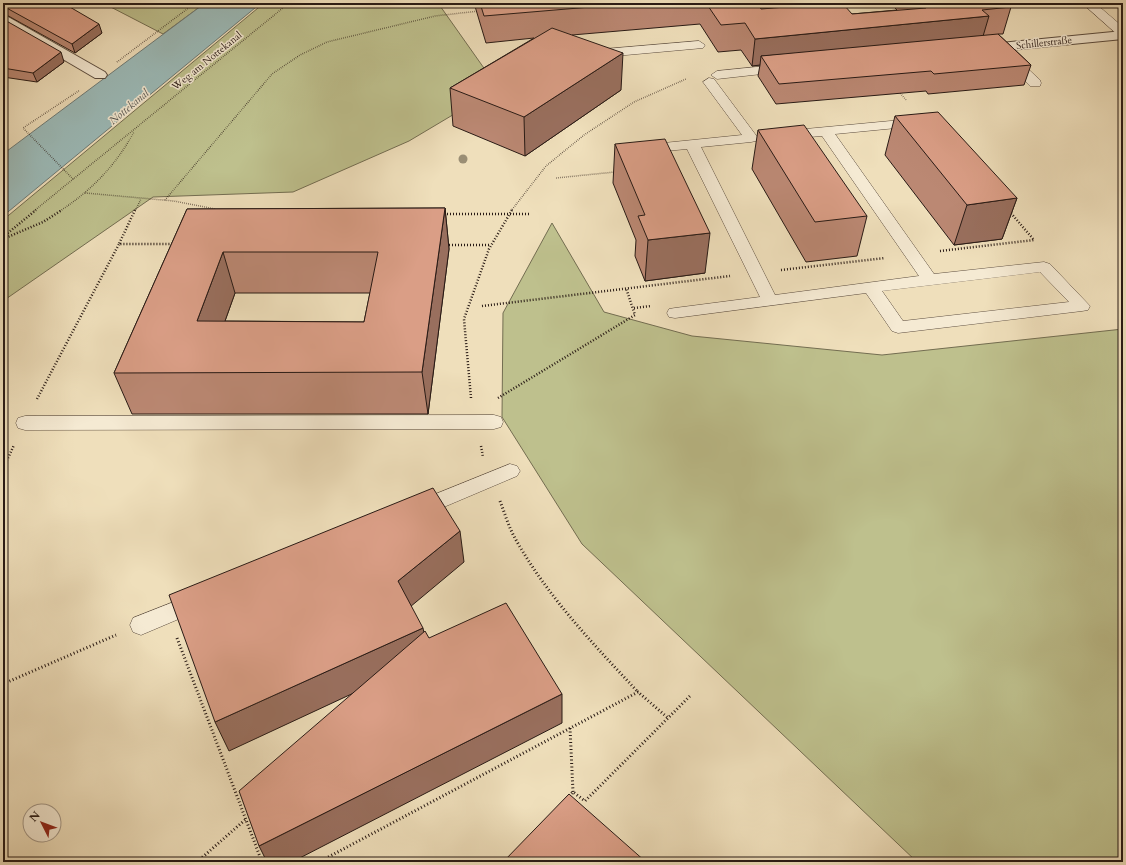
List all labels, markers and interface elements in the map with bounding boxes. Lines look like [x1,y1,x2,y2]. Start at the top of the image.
street label: Weg am Nottekanal [168,28,245,94]
street label: Schillerstraße [1015,33,1073,53]
water label: Nottekanal [106,85,153,128]
north arrow [22,803,62,843]
text: N [26,808,44,825]

